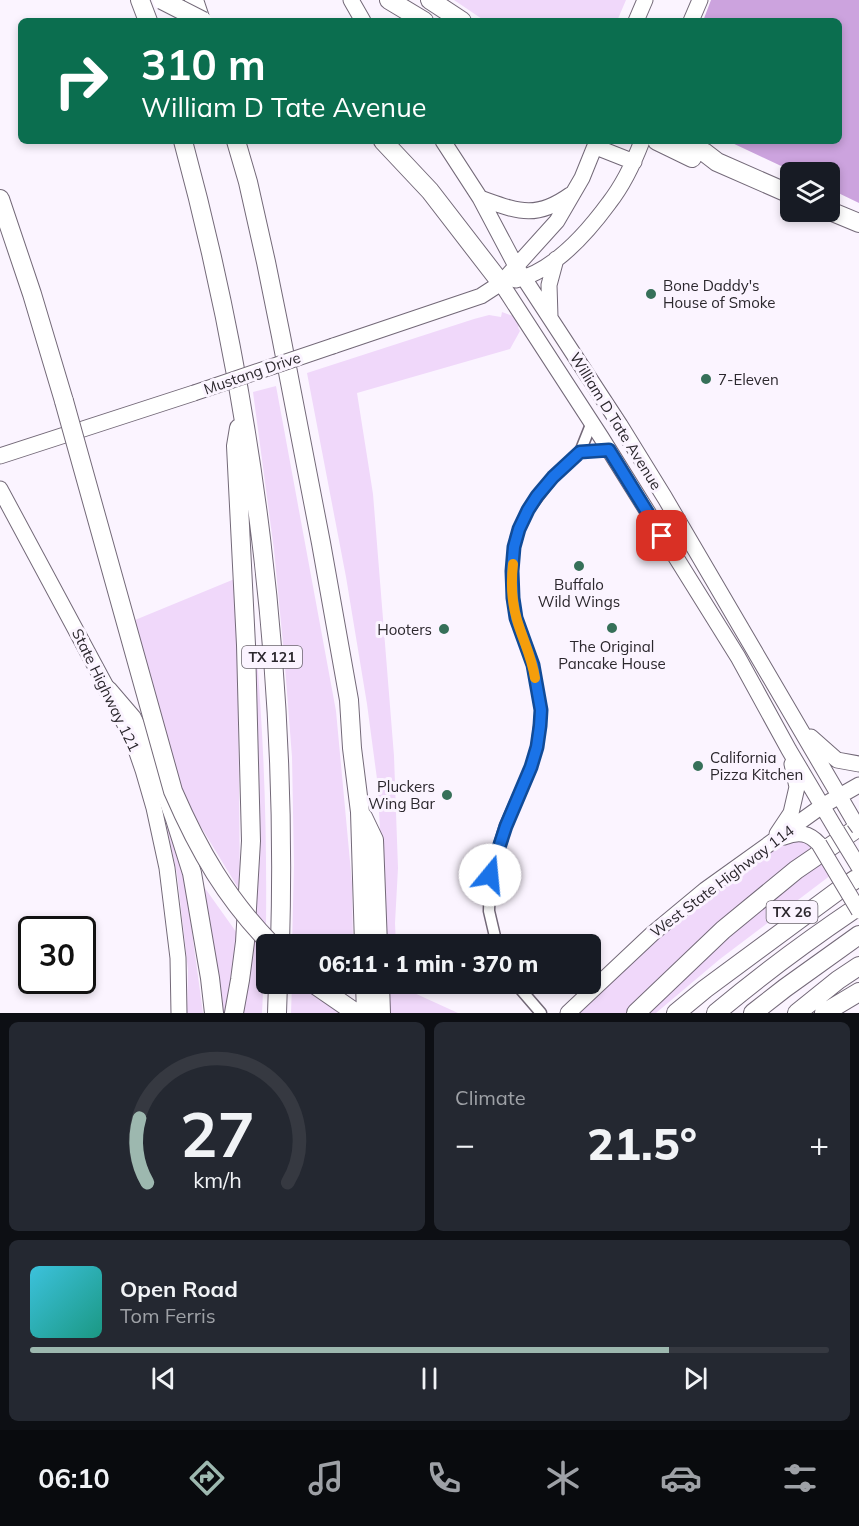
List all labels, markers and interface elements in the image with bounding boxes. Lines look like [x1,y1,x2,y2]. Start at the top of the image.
text: 310 m [141,38,266,91]
icon: right [42,42,120,120]
text: William D Tate Avenue [141,90,426,124]
map controls [780,162,840,222]
button: layers [780,162,840,222]
place label: Bone Daddy's House of Smoke [663,276,775,312]
marker: Bone Daddy's House of Smoke [644,287,658,301]
street label: Mustang Drive [201,348,303,398]
street label: William D Tate Avenue [566,349,666,493]
place label: 7-Eleven [718,370,779,389]
marker: 7-Eleven [699,372,713,386]
pin [636,510,687,561]
icon: arrive [645,519,678,552]
marker: Buffalo Wild Wings [572,559,586,573]
place label: Buffalo Wild Wings [538,575,620,611]
place label: Hooters [377,620,432,639]
marker: The Original Pancake House [605,621,619,635]
marker: Hooters [437,622,451,636]
street label: State Highway 121 [68,625,144,755]
place label: The Original Pancake House [558,637,666,673]
road number: TX 121 [242,646,302,668]
place label: California Pizza Kitchen [710,748,803,784]
marker: California Pizza Kitchen [691,759,705,773]
place label: Pluckers Wing Bar [368,777,436,813]
marker: Pluckers Wing Bar [440,788,454,802]
street label: West State Highway 114 [646,821,798,941]
position arrow [458,843,522,907]
road number: TX 26 [766,901,818,923]
speed limit sign: 30 [18,916,96,994]
text: 06:11 · 1 min · 370 m [319,950,538,978]
text: Climate [455,1085,526,1110]
text: 27 [180,1094,254,1173]
text: 21.5° [587,1115,697,1171]
text: − [455,1123,475,1164]
text: + [809,1123,829,1164]
text: km/h [193,1167,241,1194]
text: Open Road [120,1275,238,1303]
text: Tom Ferris [120,1303,216,1328]
icon: previous [147,1362,180,1395]
icon: pause [413,1362,446,1395]
icon: next [679,1362,712,1395]
icon: directions [186,1457,228,1499]
icon: music [305,1457,347,1499]
icon: phone [423,1457,465,1499]
icon: climate [542,1457,584,1499]
icon: car [660,1457,702,1499]
icon: filters [779,1457,821,1499]
text: 06:10 [38,1461,110,1495]

